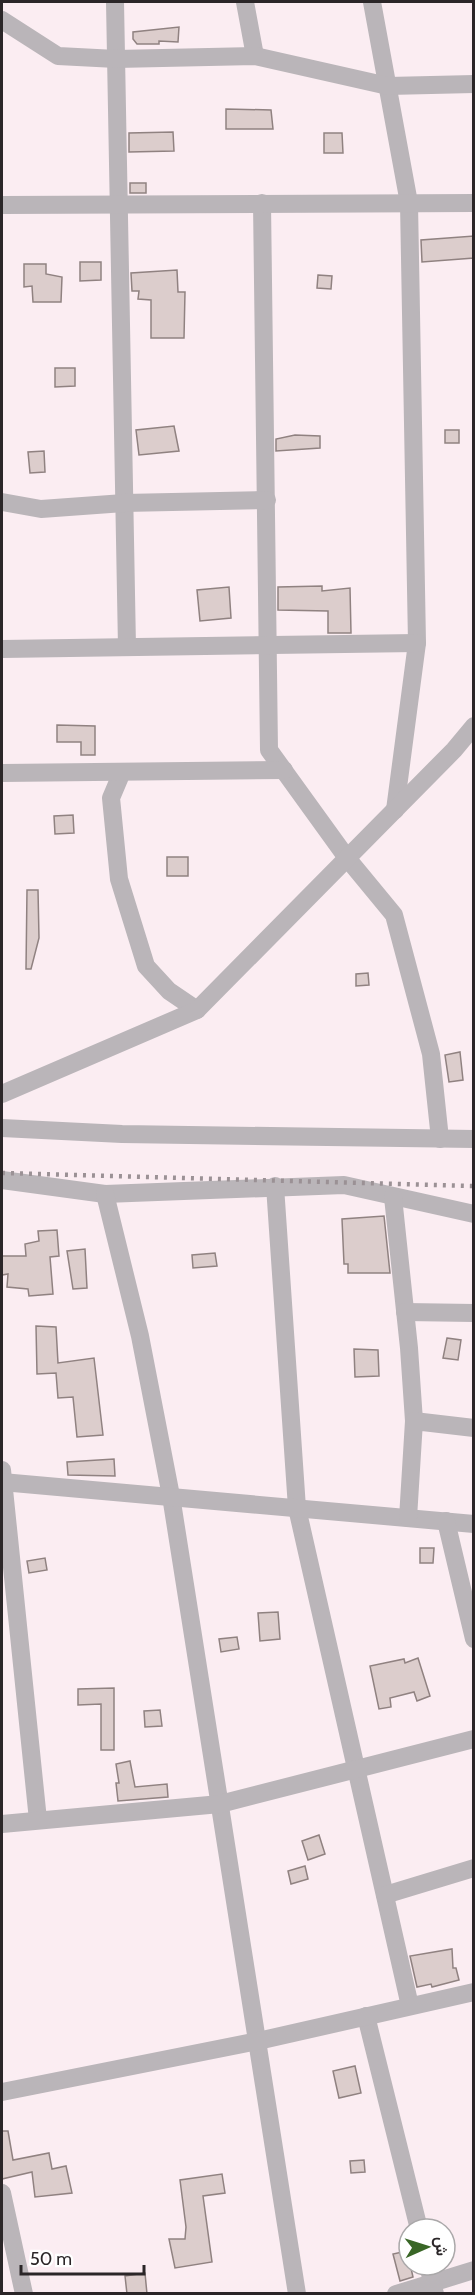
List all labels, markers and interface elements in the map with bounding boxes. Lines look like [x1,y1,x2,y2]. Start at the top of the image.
north arrow [397,2217,457,2277]
text: ش [431,2236,451,2256]
scale bar [21,2238,144,2276]
text: 50 m [30,2248,72,2270]

